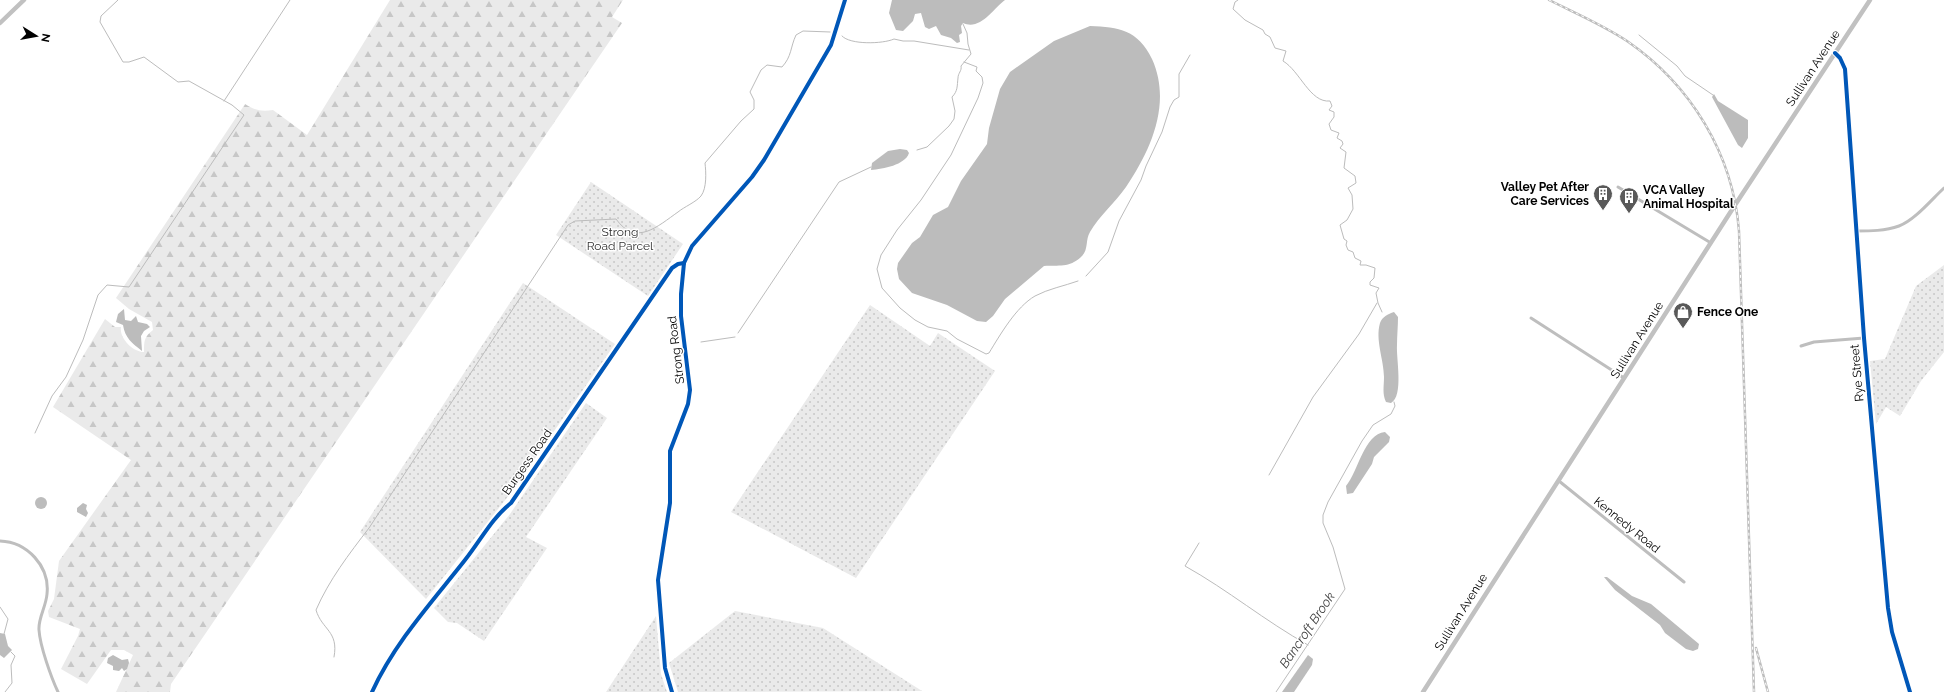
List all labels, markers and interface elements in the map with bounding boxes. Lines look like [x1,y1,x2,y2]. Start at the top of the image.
north arrow [16,16,56,56]
street label: Sullivan Avenue [1783,27,1843,109]
text: N [38,32,53,43]
place label: Valley Pet After Care Services [1501,180,1589,208]
building icon: Valley Pet After Care Services [1592,183,1614,211]
place label: VCA Valley Animal Hospital [1643,183,1734,211]
building icon: VCA Valley Animal Hospital [1618,186,1640,214]
park label: Strong Road Parcel [587,225,654,253]
street label: Sullivan Avenue [1608,299,1666,381]
shop icon: Fence One [1672,301,1694,329]
place label: Fence One [1697,305,1758,319]
street label: Strong Road [665,315,687,385]
street label: Rye Street [1848,344,1866,402]
street label: Burgess Road [499,426,555,498]
street label: Kennedy Road [1591,494,1663,556]
street label: Sullivan Avenue [1432,571,1490,653]
water label: Bancroft Brook [1276,589,1338,671]

